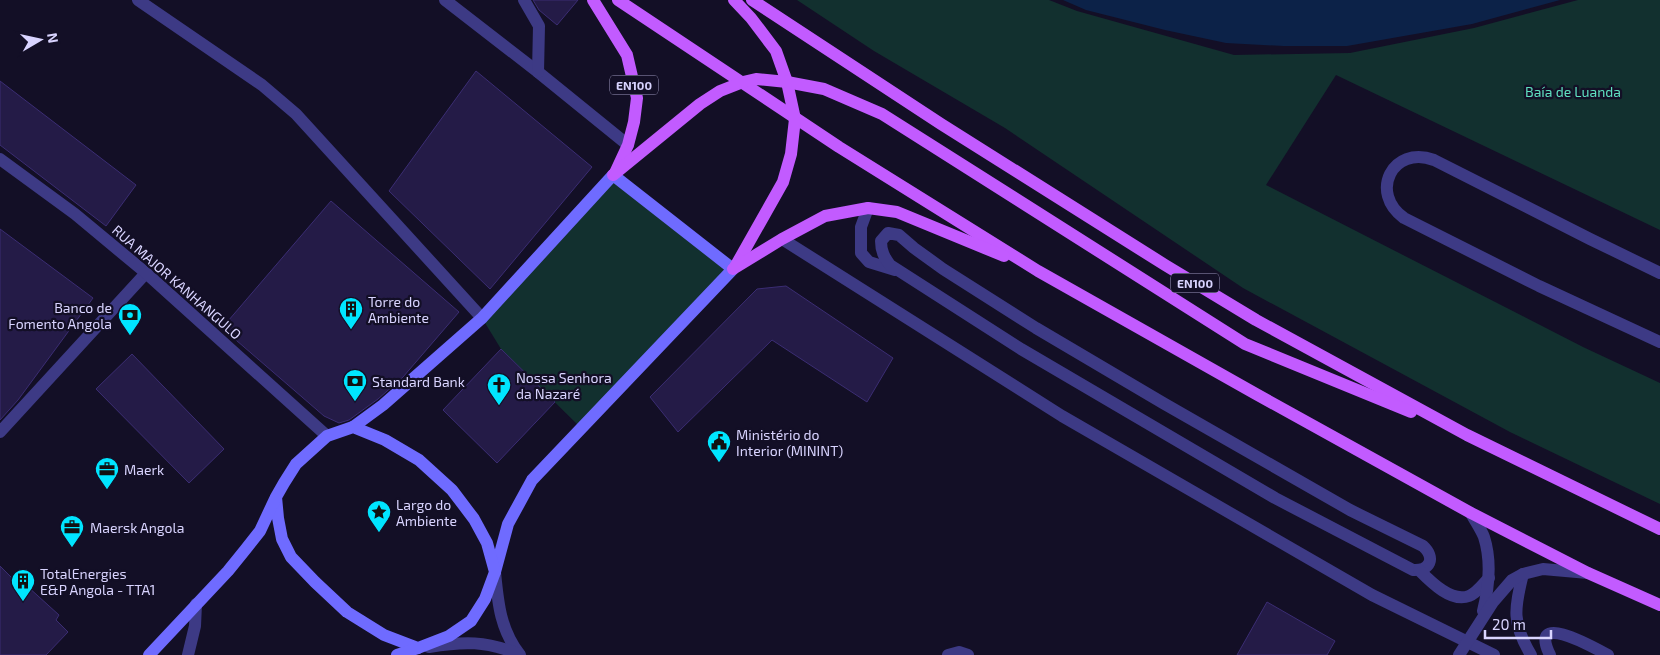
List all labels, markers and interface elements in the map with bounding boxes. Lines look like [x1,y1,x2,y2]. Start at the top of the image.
north arrow [15,15,65,65]
text: N [44,32,63,44]
road number: EN100 [610,76,658,94]
park label: Baía de Luanda [1525,83,1621,100]
street label: RUA MAJOR KANHANGULO [109,221,245,343]
road number: EN100 [1171,274,1219,292]
place label: Torre do Ambiente [368,293,429,326]
building icon: Torre do Ambiente [338,296,364,330]
place label: Banco de Fomento Angola [8,299,112,332]
bank icon: Banco de Fomento Angola [117,302,143,336]
bank icon: Standard Bank [342,368,368,402]
place label: Nossa Senhora da Nazaré [516,369,612,402]
church icon: Nossa Senhora da Nazaré [486,372,512,406]
place label: Standard Bank [372,373,465,390]
place label: Ministério do Interior (MININT) [736,426,843,459]
public building icon: Ministério do Interior (MININT) [706,429,732,463]
office icon: Maerk [94,456,120,490]
place label: Maerk [124,461,164,478]
place label: Largo do Ambiente [396,496,457,529]
place icon: Largo do Ambiente [366,499,392,533]
office icon: Maersk Angola [59,514,85,548]
place label: Maersk Angola [90,519,184,536]
place label: TotalEnergies E&P Angola - TTA1 [40,565,155,598]
building icon: TotalEnergies E&P Angola - TTA1 [10,568,36,602]
scale bar [1485,608,1551,640]
text: 20 m [1492,615,1526,633]

